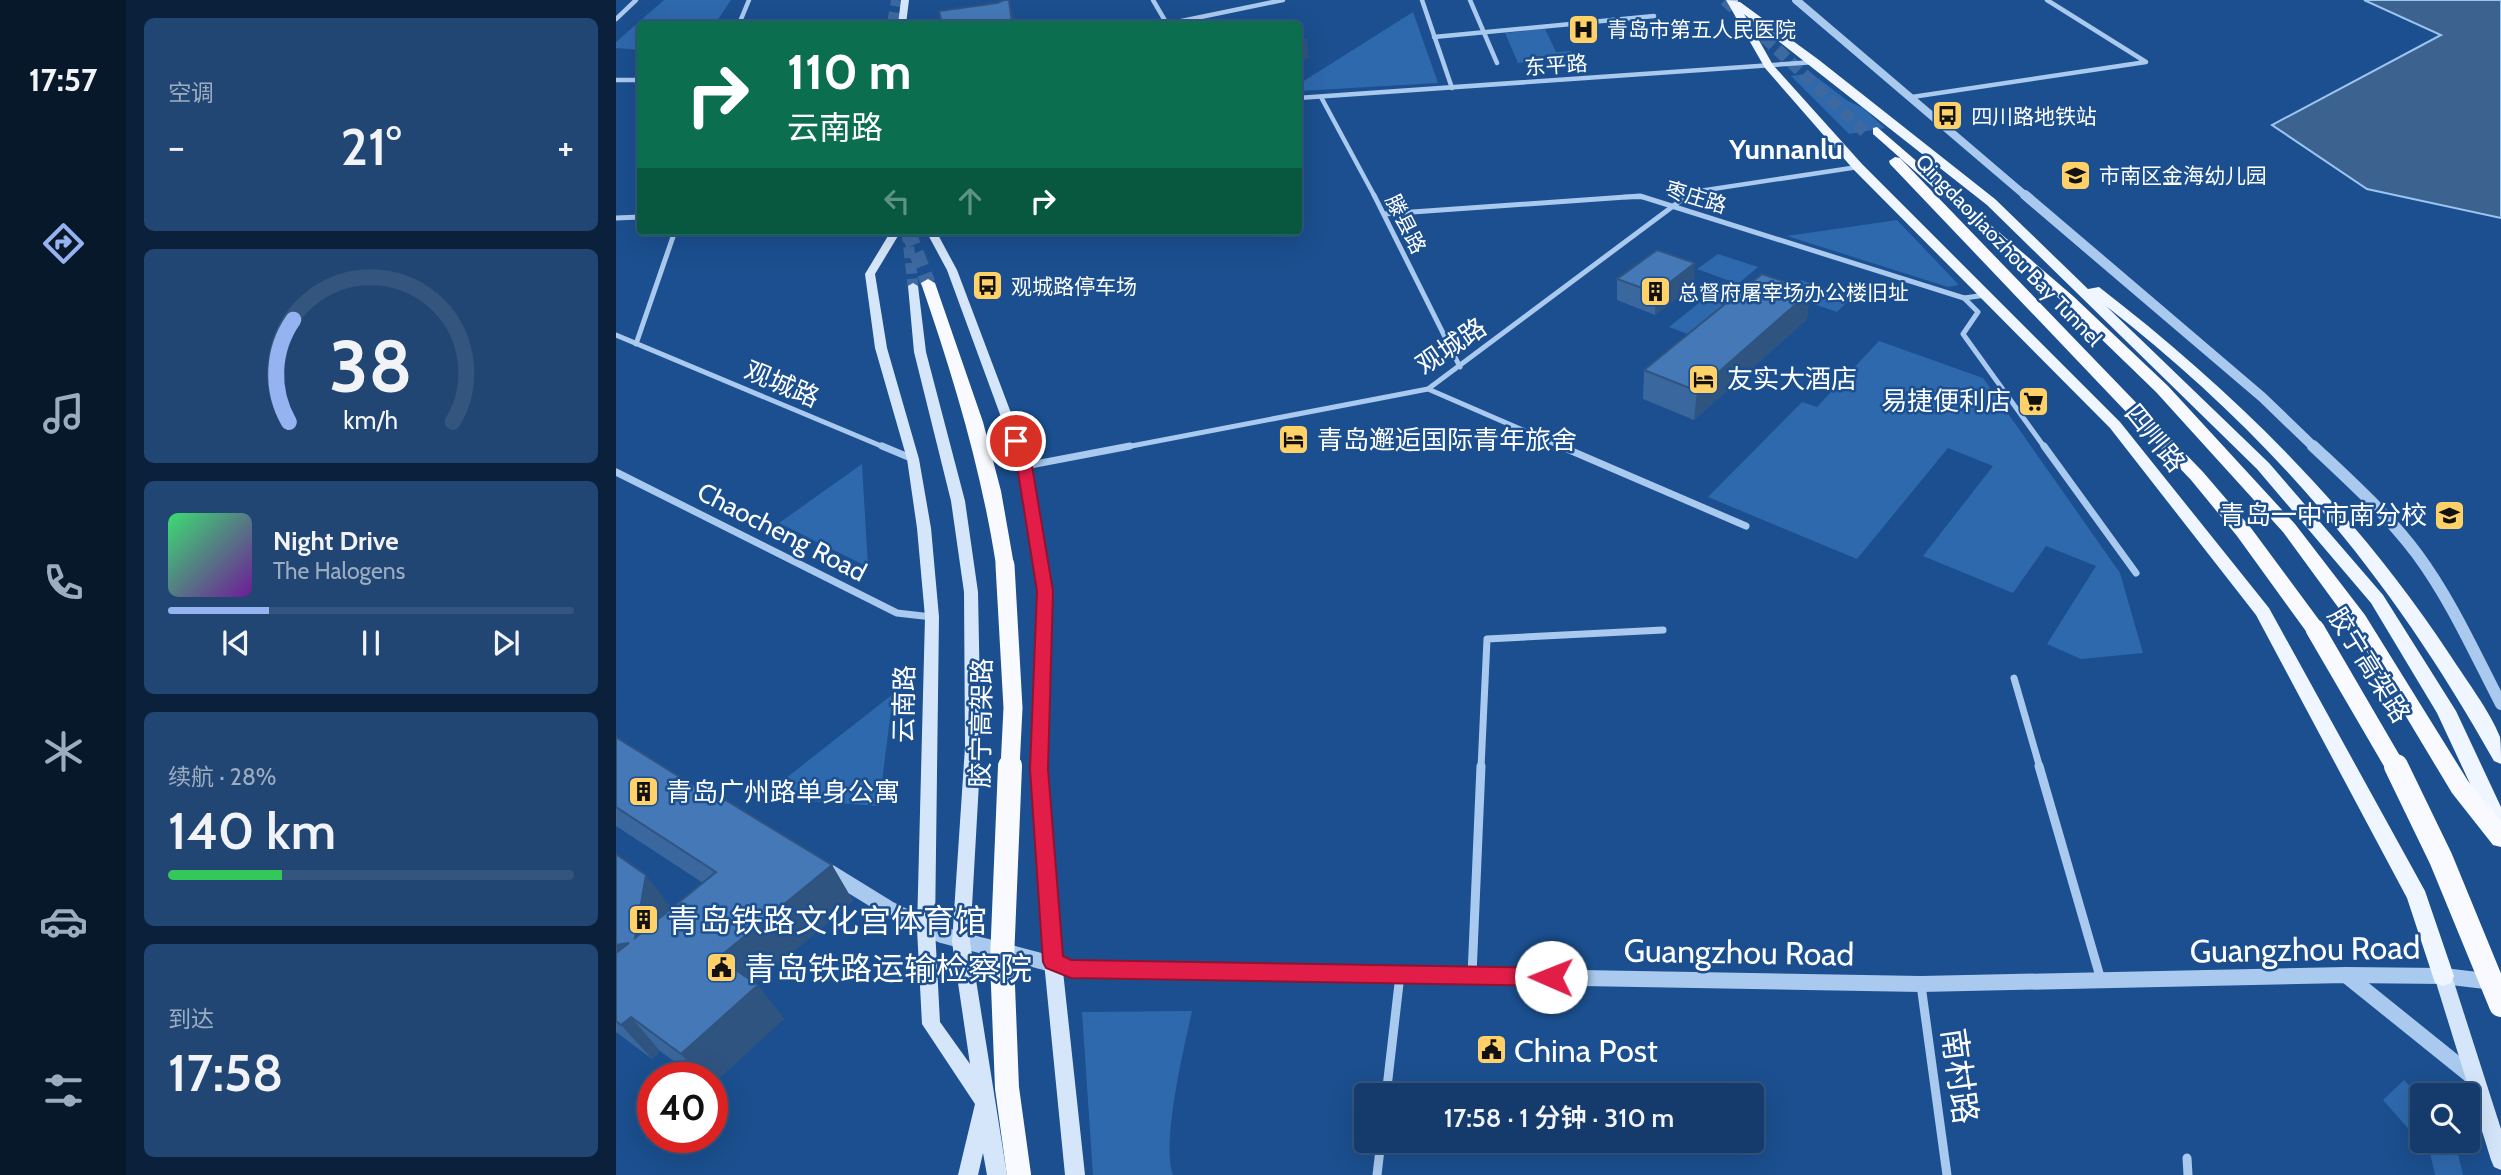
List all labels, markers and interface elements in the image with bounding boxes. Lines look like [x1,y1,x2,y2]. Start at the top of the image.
hospital icon: 青岛市第五人民医院 [1567,12,1601,46]
place label: 青岛市第五人民医院 [1607,17,1796,42]
text: 110 m [787,42,911,101]
icon: right [672,49,763,140]
street label: 东平路 [1524,50,1588,80]
text: 17:57 [29,60,97,99]
text: 空调 [168,79,214,107]
bus stop icon: 四川路地铁站 [1931,99,1965,133]
place label: 四川路地铁站 [1971,104,2097,129]
text: 云南路 [787,108,883,147]
text: 21° [341,115,401,178]
text: − [168,123,185,170]
text: + [557,123,574,170]
district label: Yunnanlu [1728,132,1843,166]
street label: Qingdao Jiaozhou Bay Tunnel [1911,149,2107,351]
school or university icon: 市南区金海幼儿园 [2059,158,2093,192]
place label: 市南区金海幼儿园 [2099,163,2267,188]
street label: 枣庄路 [1662,176,1730,218]
icon: left [878,182,916,220]
icon: ahead [951,182,989,220]
icon: right [1024,182,1062,220]
street label: 滕县路 [1381,190,1431,258]
icon: directions [39,219,88,268]
bus stop icon: 观城路停车场 [971,269,1005,303]
place label: 观城路停车场 [1011,274,1137,299]
building icon: 总督府屠宰场办公楼旧址 [1638,275,1672,309]
place label: 总督府屠宰场办公楼旧址 [1678,280,1909,305]
street label: 观城路 [1410,311,1492,381]
text: 38 [329,323,413,411]
street label: 观城路 [740,354,824,414]
hotel icon: 友实大酒店 [1687,362,1721,396]
place label: 友实大酒店 [1727,363,1857,395]
supermarket icon: 易捷便利店 [2017,384,2051,418]
place label: 易捷便利店 [1881,385,2011,417]
icon: music [39,389,88,438]
street label: 四川路 [2118,398,2192,478]
text: km/h [344,405,398,435]
pin [986,411,1046,471]
icon: arrive [997,422,1035,460]
hotel icon: 青岛邂逅国际青年旅舍 [1277,423,1311,457]
place label: 青岛邂逅国际青年旅舍 [1317,424,1577,456]
street label: Chaocheng Road [692,476,872,588]
school or university icon: 青岛一中市南分校 [2433,498,2467,532]
place label: 青岛一中市南分校 [2219,499,2427,531]
text: Night Drive [273,525,399,557]
text: The Halogens [273,557,405,585]
icon: phone [39,558,88,607]
street label: 胶宁高架路 [2321,601,2417,729]
icon: previous [217,624,255,662]
icon: pause [352,624,390,662]
icon: next [487,624,525,662]
street label: 胶宁高架路 [964,658,998,788]
street label: 云南路 [887,665,921,743]
icon: climate [39,727,88,776]
text: 续航 · 28% [168,763,277,791]
building icon: 青岛广州路单身公寓 [626,775,660,809]
place label: 青岛广州路单身公寓 [666,776,900,808]
text: 140 km [168,799,336,862]
icon: car [39,897,88,946]
place label: 青岛铁路文化宫体育馆 [667,901,987,940]
building icon: 青岛铁路文化宫体育馆 [627,903,661,937]
street label: Guangzhou Road [2189,927,2421,971]
street label: Guangzhou Road [1623,930,1855,974]
position arrow [1514,940,1588,1014]
place label: 青岛铁路运输检察院 [744,949,1032,988]
public building icon: 青岛铁路运输检察院 [704,951,738,985]
text: 到达 [168,1005,214,1033]
street label: 南村路 [1934,1026,1986,1126]
place label: China Post [1514,1031,1658,1070]
public building icon: China Post [1474,1033,1508,1067]
text: 17:58 [168,1041,284,1104]
speed limit sign: 40 [637,1062,728,1153]
icon: filters [39,1066,88,1115]
map controls [2410,1083,2480,1153]
button: search [2410,1083,2480,1153]
text: 17:58 · 1 分钟 · 310 m [1444,1102,1674,1134]

